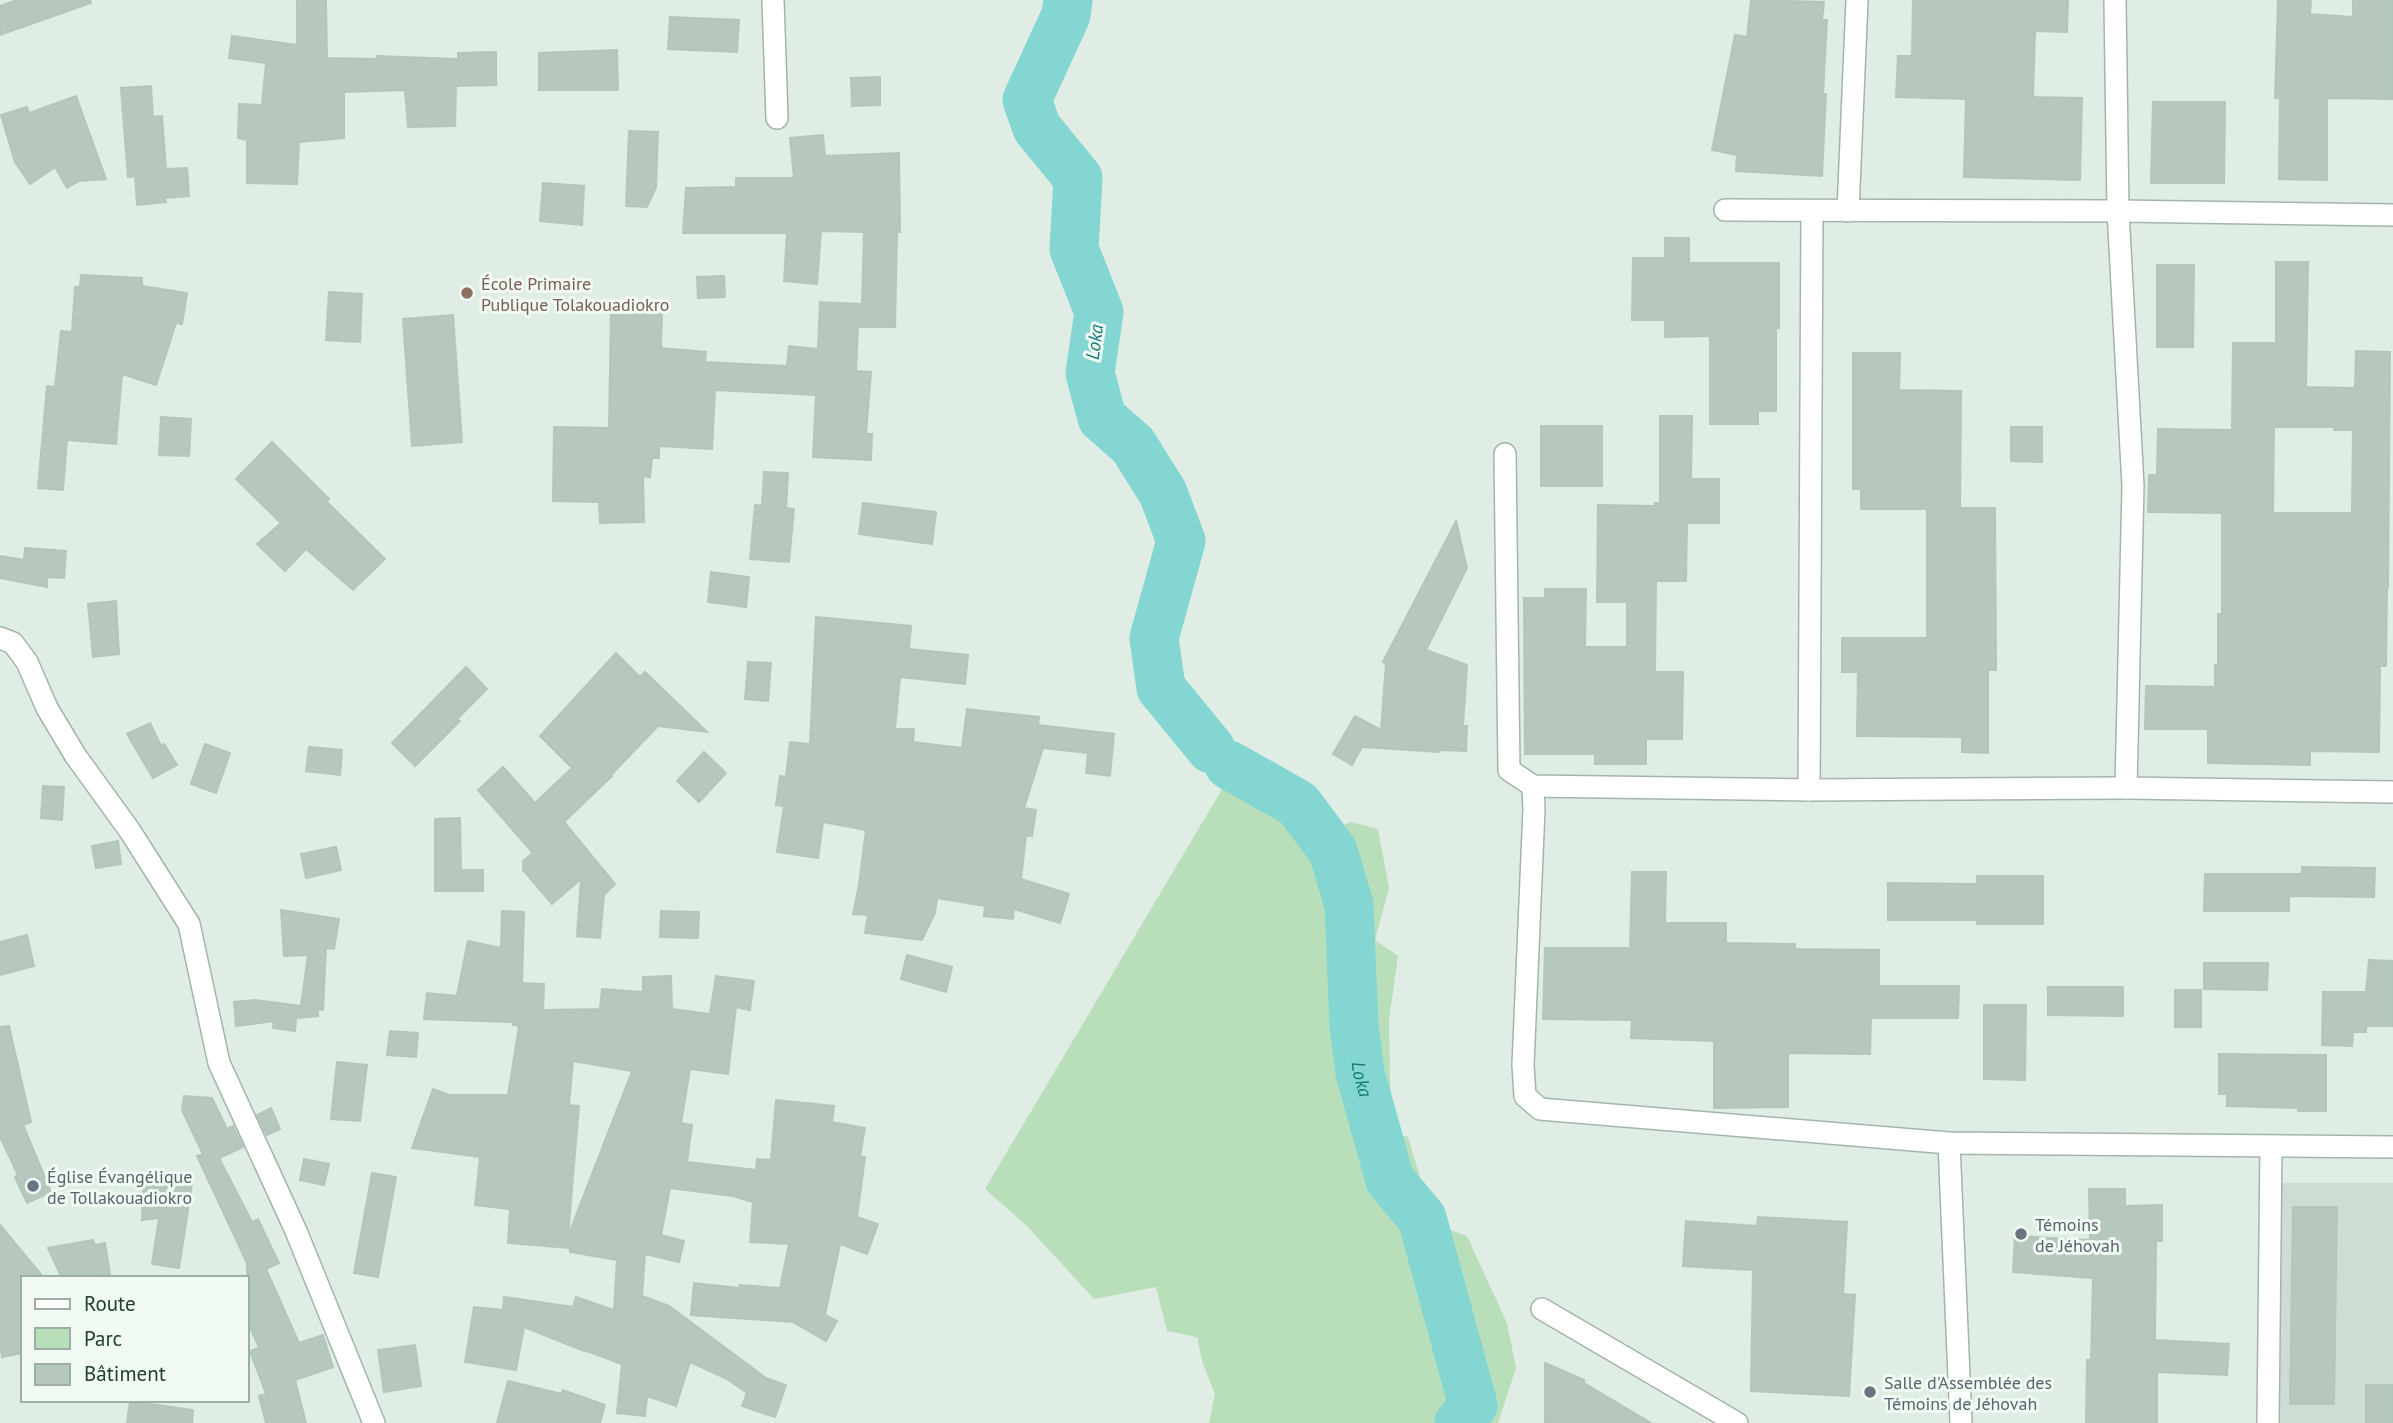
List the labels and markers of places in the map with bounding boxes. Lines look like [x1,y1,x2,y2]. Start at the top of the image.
place label: École Primaire Publique Tolakouadiokro [481,272,669,316]
marker: École Primaire Publique Tolakouadiokro [459,285,475,301]
place label: Église Évangélique de Tollakouadiokro [47,1165,192,1209]
marker: Église Évangélique de Tollakouadiokro [25,1178,41,1194]
place label: Témoins de Jéhovah [2035,1213,2120,1257]
marker: Témoins de Jéhovah [2013,1226,2029,1242]
place label: Salle d'Assemblée des Témoins de Jéhovah [1884,1371,2052,1415]
marker: Salle d'Assemblée des Témoins de Jéhovah [1862,1384,1878,1400]

